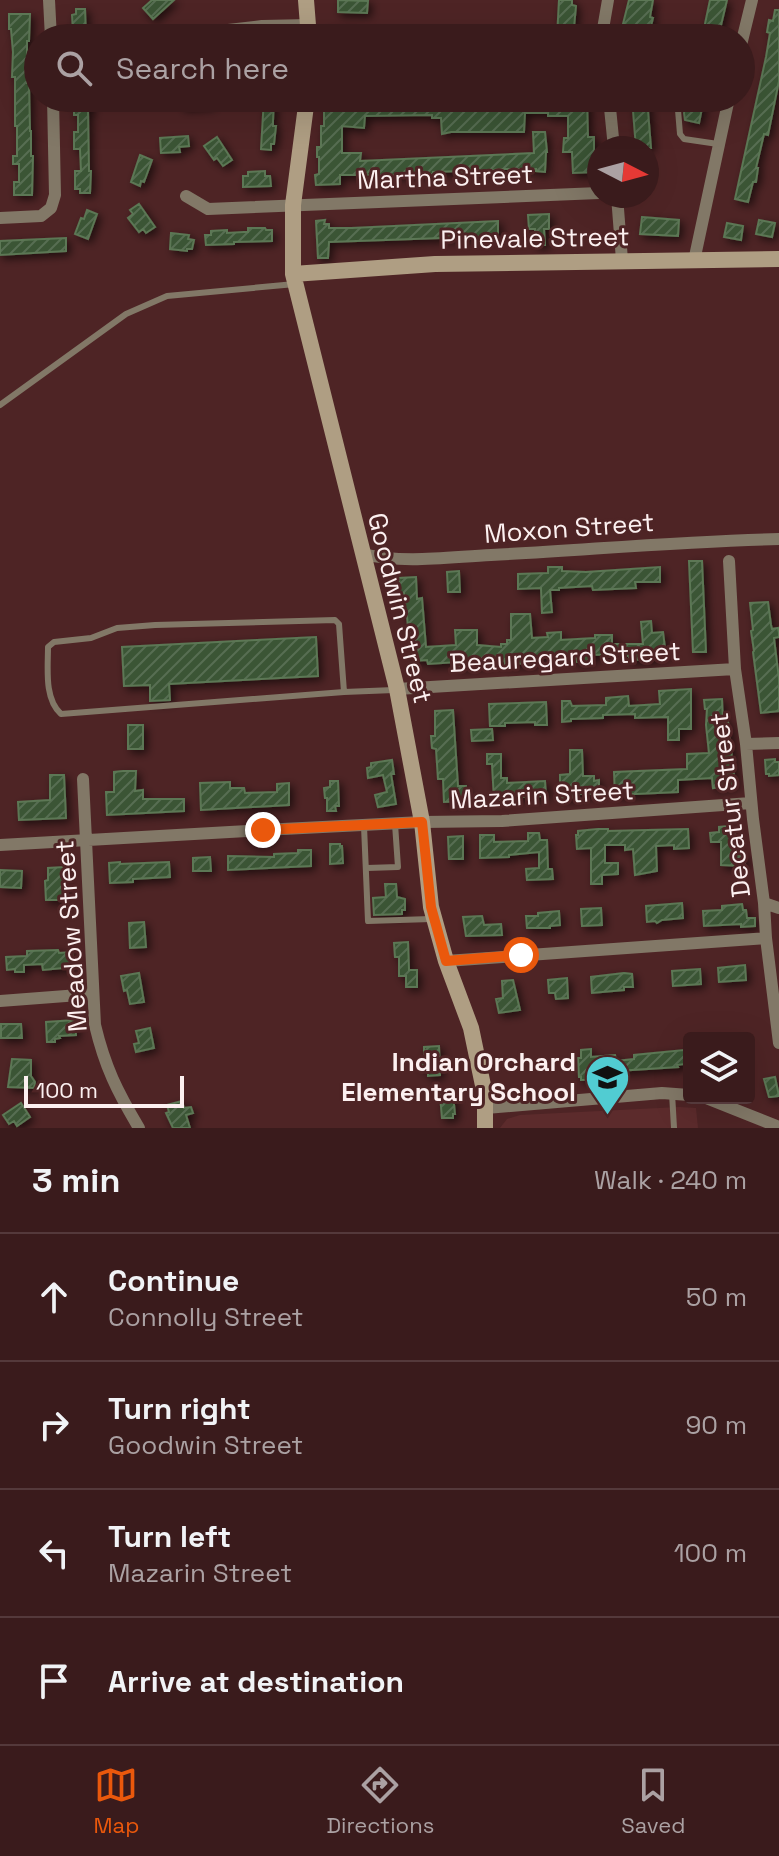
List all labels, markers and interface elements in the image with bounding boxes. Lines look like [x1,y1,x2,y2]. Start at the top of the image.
search box [24,24,755,112]
icon: search [52,46,96,90]
text: Search here [116,49,289,88]
north arrow [587,136,659,208]
street label: Martha Street [356,157,534,197]
street label: Pinevale Street [440,219,630,257]
street label: Moxon Street [483,505,655,551]
street label: Goodwin Street [360,509,440,707]
street label: Beauregard Street [448,634,682,680]
street label: Decatur Street [702,711,758,899]
street label: Mazarin Street [449,773,635,817]
route end [245,812,281,848]
street label: Meadow Street [47,839,95,1033]
route start [503,937,539,973]
map controls [683,1032,755,1104]
button: layers [683,1032,755,1104]
place label: Indian Orchard Elementary School [341,1045,576,1109]
school or university icon: Indian Orchard Elementary School [583,1053,631,1116]
scale bar [24,1072,184,1108]
text: 100 m [36,1076,98,1104]
text: 3 min [32,1159,120,1202]
text: Walk · 240 m [594,1163,747,1197]
text: Continue [108,1261,239,1300]
icon: ahead [32,1275,76,1319]
text: 50 m [686,1280,747,1314]
text: Connolly Street [108,1300,304,1334]
text: Turn right [108,1389,251,1428]
icon: right [32,1403,76,1447]
text: 90 m [685,1408,747,1442]
text: Goodwin Street [108,1428,303,1462]
text: Turn left [108,1517,231,1556]
icon: left [32,1531,76,1575]
text: 100 m [674,1536,747,1570]
text: Mazarin Street [108,1556,292,1590]
icon: arrive [32,1659,76,1703]
text: Arrive at destination [108,1662,404,1701]
tab: Map [94,1763,139,1839]
tab: Directions [326,1763,434,1839]
tab: Saved [621,1763,685,1839]

